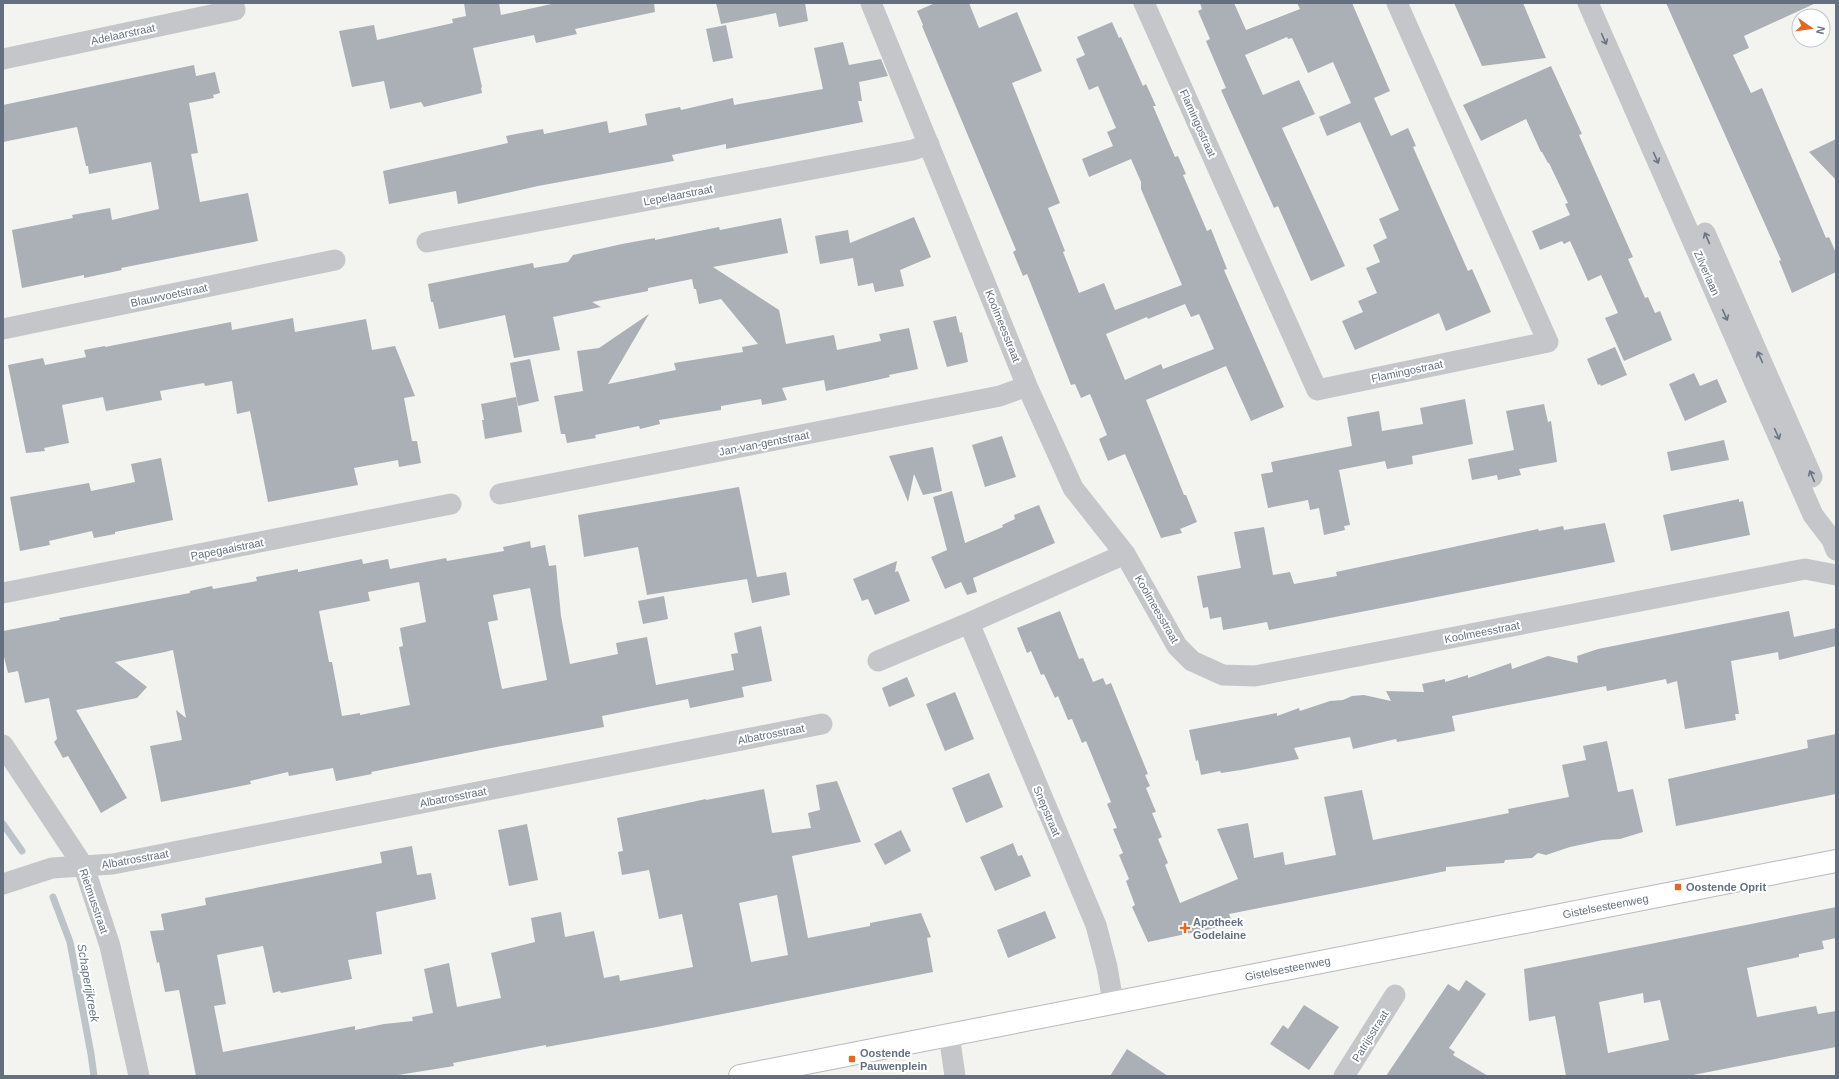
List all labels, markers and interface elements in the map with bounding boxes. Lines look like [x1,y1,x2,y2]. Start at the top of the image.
north arrow [1791,8,1831,48]
street label: Adelaarstraat [90,21,156,47]
text: N [1814,25,1827,36]
one-way arrow [1600,32,1608,44]
street label: Flamingostraat [1178,87,1218,159]
one-way arrow [1653,151,1660,163]
street label: Lepelaarstraat [642,182,714,208]
one-way arrow [1703,233,1710,245]
street label: Zilverlaan [1692,249,1722,297]
street label: Blauwvoetstraat [129,281,209,309]
street label: Koolmeesstraat [983,288,1023,364]
one-way arrow [1722,309,1729,321]
one-way arrow [1756,351,1763,363]
street label: Flamingostraat [1370,358,1444,384]
street label: Jan-van-gentstraat [718,428,810,458]
one-way arrow [1774,428,1782,440]
one-way arrow [1808,471,1815,483]
street label: Papegaaistraat [190,536,264,562]
street label: Koolmeesstraat [1133,573,1181,645]
street label: Koolmeesstraat [1443,619,1521,645]
street label: Albatrosstraat [737,722,805,746]
street label: Snepstraat [1031,784,1063,838]
street label: Albatrosstraat [419,785,487,809]
street label: Albatrosstraat [101,847,169,871]
street label: Rietmusstraat [77,867,111,935]
place label: Oostende Oprit [1686,881,1766,893]
marker: Oostende Oprit [1673,882,1683,892]
street label: Gistelsesteenweg [1562,892,1649,920]
place label: Apotheek Godelaine [1193,916,1246,941]
marker: Apotheek Godelaine [1180,923,1190,933]
water label: Schaperijkreek [74,943,102,1024]
street label: Gistelsesteenweg [1244,954,1331,983]
street label: Patrijsstraat [1350,1008,1390,1064]
place label: Oostende Pauwenplein [860,1047,928,1072]
marker: Oostende Pauwenplein [847,1054,857,1064]

